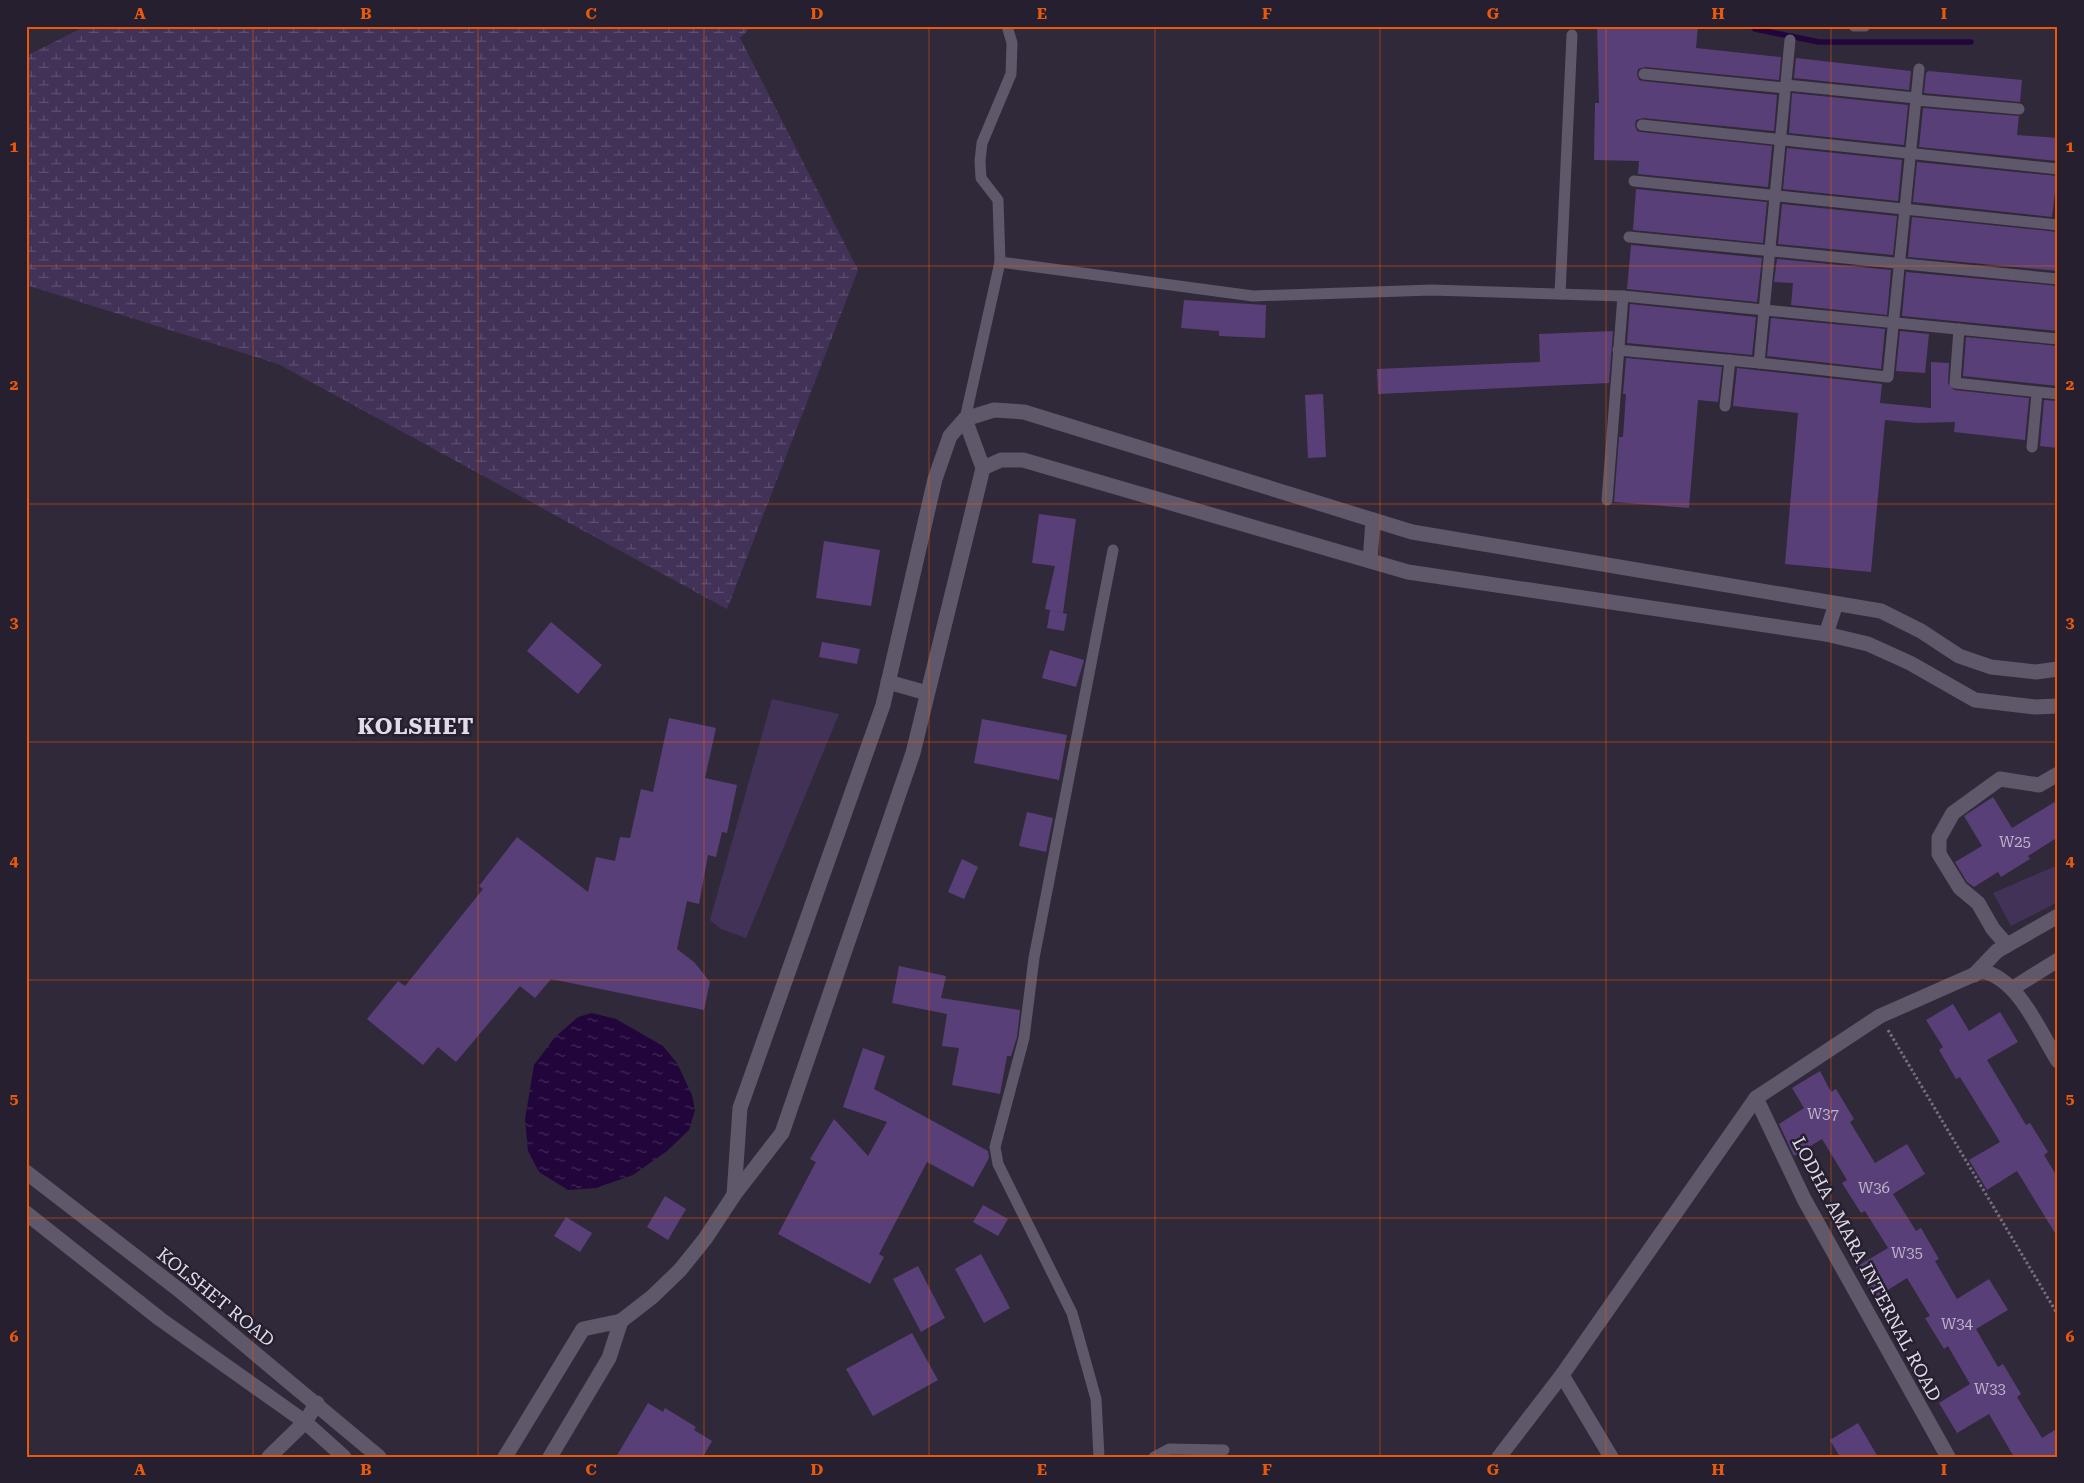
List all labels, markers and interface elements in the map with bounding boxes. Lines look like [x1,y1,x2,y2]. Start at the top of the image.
text: A [134,4,146,23]
text: B [360,4,372,23]
text: C [585,4,597,23]
text: D [811,4,824,23]
text: E [1037,4,1047,23]
text: F [1262,4,1272,23]
text: G [1487,4,1500,23]
text: H [1711,4,1725,23]
text: I [1941,4,1947,23]
text: 1 [10,137,19,156]
text: 1 [2066,137,2075,156]
text: 2 [10,375,19,394]
text: 2 [2066,375,2075,394]
text: 3 [10,613,19,632]
text: 3 [2066,613,2075,632]
district label: KOLSHET [358,714,474,739]
house number: W25 [1999,833,2031,851]
text: 4 [10,851,19,870]
text: 4 [2066,851,2075,870]
text: 5 [10,1089,19,1108]
text: 5 [2066,1089,2075,1108]
house number: W37 [1807,1105,1839,1123]
street label: LODHA AMARA INTERNAL ROAD [1788,1133,1946,1405]
house number: W36 [1858,1179,1890,1197]
street label: KOLSHET ROAD [153,1243,279,1351]
house number: W35 [1891,1244,1923,1262]
house number: W34 [1941,1315,1974,1333]
text: 6 [10,1327,19,1346]
text: 6 [2066,1327,2075,1346]
house number: W33 [1974,1380,2006,1398]
text: A [134,1460,146,1479]
text: B [360,1460,372,1479]
text: C [585,1460,597,1479]
text: D [811,1460,824,1479]
text: E [1037,1460,1047,1479]
text: F [1262,1460,1272,1479]
text: G [1487,1460,1500,1479]
text: H [1711,1460,1725,1479]
text: I [1941,1460,1947,1479]

